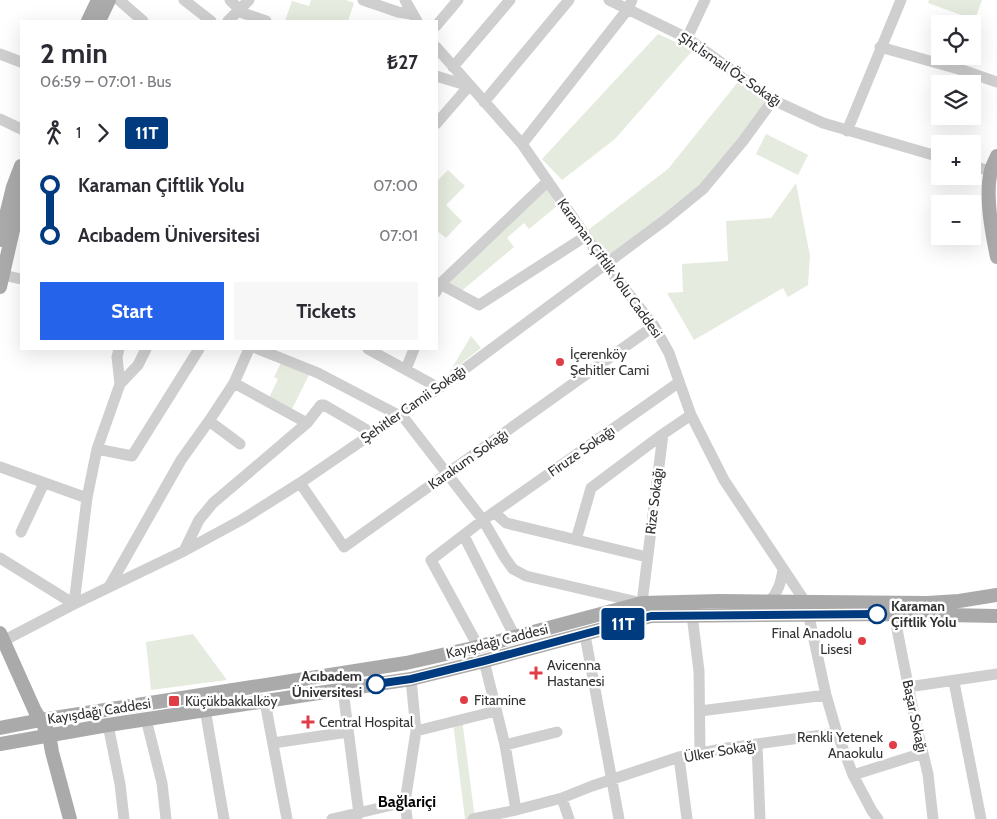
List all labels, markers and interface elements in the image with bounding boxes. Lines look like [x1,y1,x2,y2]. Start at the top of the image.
map controls [931,15,981,245]
button: locate [931,15,981,65]
street label: Şht.İsmail Öz Sokağı [675,28,785,110]
text: 2 min [40,36,108,70]
text: ₺27 [387,51,418,74]
text: 06:59 – 07:01 · Bus [40,72,171,91]
button: layers [931,75,981,125]
icon: walk [40,119,68,147]
icon: forward [89,119,117,147]
text: 11T [135,122,158,144]
text: 1 [76,123,81,142]
button: + [931,135,981,185]
text: Karaman Çiftlik Yolu [78,174,244,197]
text: 07:00 [373,176,418,195]
street label: Karaman Çiftlik Yolu Caddesi [553,195,667,341]
button: − [931,195,981,245]
text: Acıbadem Üniversitesi [78,224,260,247]
text: 07:01 [379,226,418,245]
button: Start [40,282,224,340]
button: Tickets [234,282,418,340]
place label: İçerenköy Şehitler Cami [570,345,649,379]
marker: İçerenköy Şehitler Cami [554,356,566,368]
street label: Şehitler Camii Sokağı [357,361,469,447]
street label: Firuze Sokağı [544,421,618,481]
street label: Karakum Sokağı [425,425,511,493]
street label: Rize Sokağı [641,467,667,535]
place label: Karaman Çiftlik Yolu [891,597,956,631]
marker: Karaman Çiftlik Yolu [867,604,887,624]
line badge: 11T [594,608,652,640]
text: 11T [611,613,635,635]
street label: Kayışdağı Caddesi [444,620,550,662]
place label: Final Anadolu Lisesi [772,624,852,658]
marker: Final Anadolu Lisesi [856,635,868,647]
place label: Avicenna Hastanesi [547,656,604,690]
marker: Avicenna Hastanesi [529,666,543,680]
place label: Acıbadem Üniversitesi [292,667,362,701]
marker: Acıbadem Üniversitesi [366,674,386,694]
street label: Başar Sokağı [899,678,931,754]
place label: Fitamine [474,691,526,709]
place label: Küçükbakkalköy [185,692,277,710]
street label: Kayışdağı Caddesi [46,694,152,728]
marker: Küçükbakkalköy [167,694,181,708]
marker: Fitamine [458,694,470,706]
place label: Central Hospital [319,713,414,731]
marker: Central Hospital [301,715,315,729]
place label: Renkli Yetenek Anaokulu [797,728,884,762]
street label: Ülker Sokağı [683,736,757,766]
marker: Renkli Yetenek Anaokulu [887,739,899,751]
district label: Bağlariçi [378,792,436,811]

